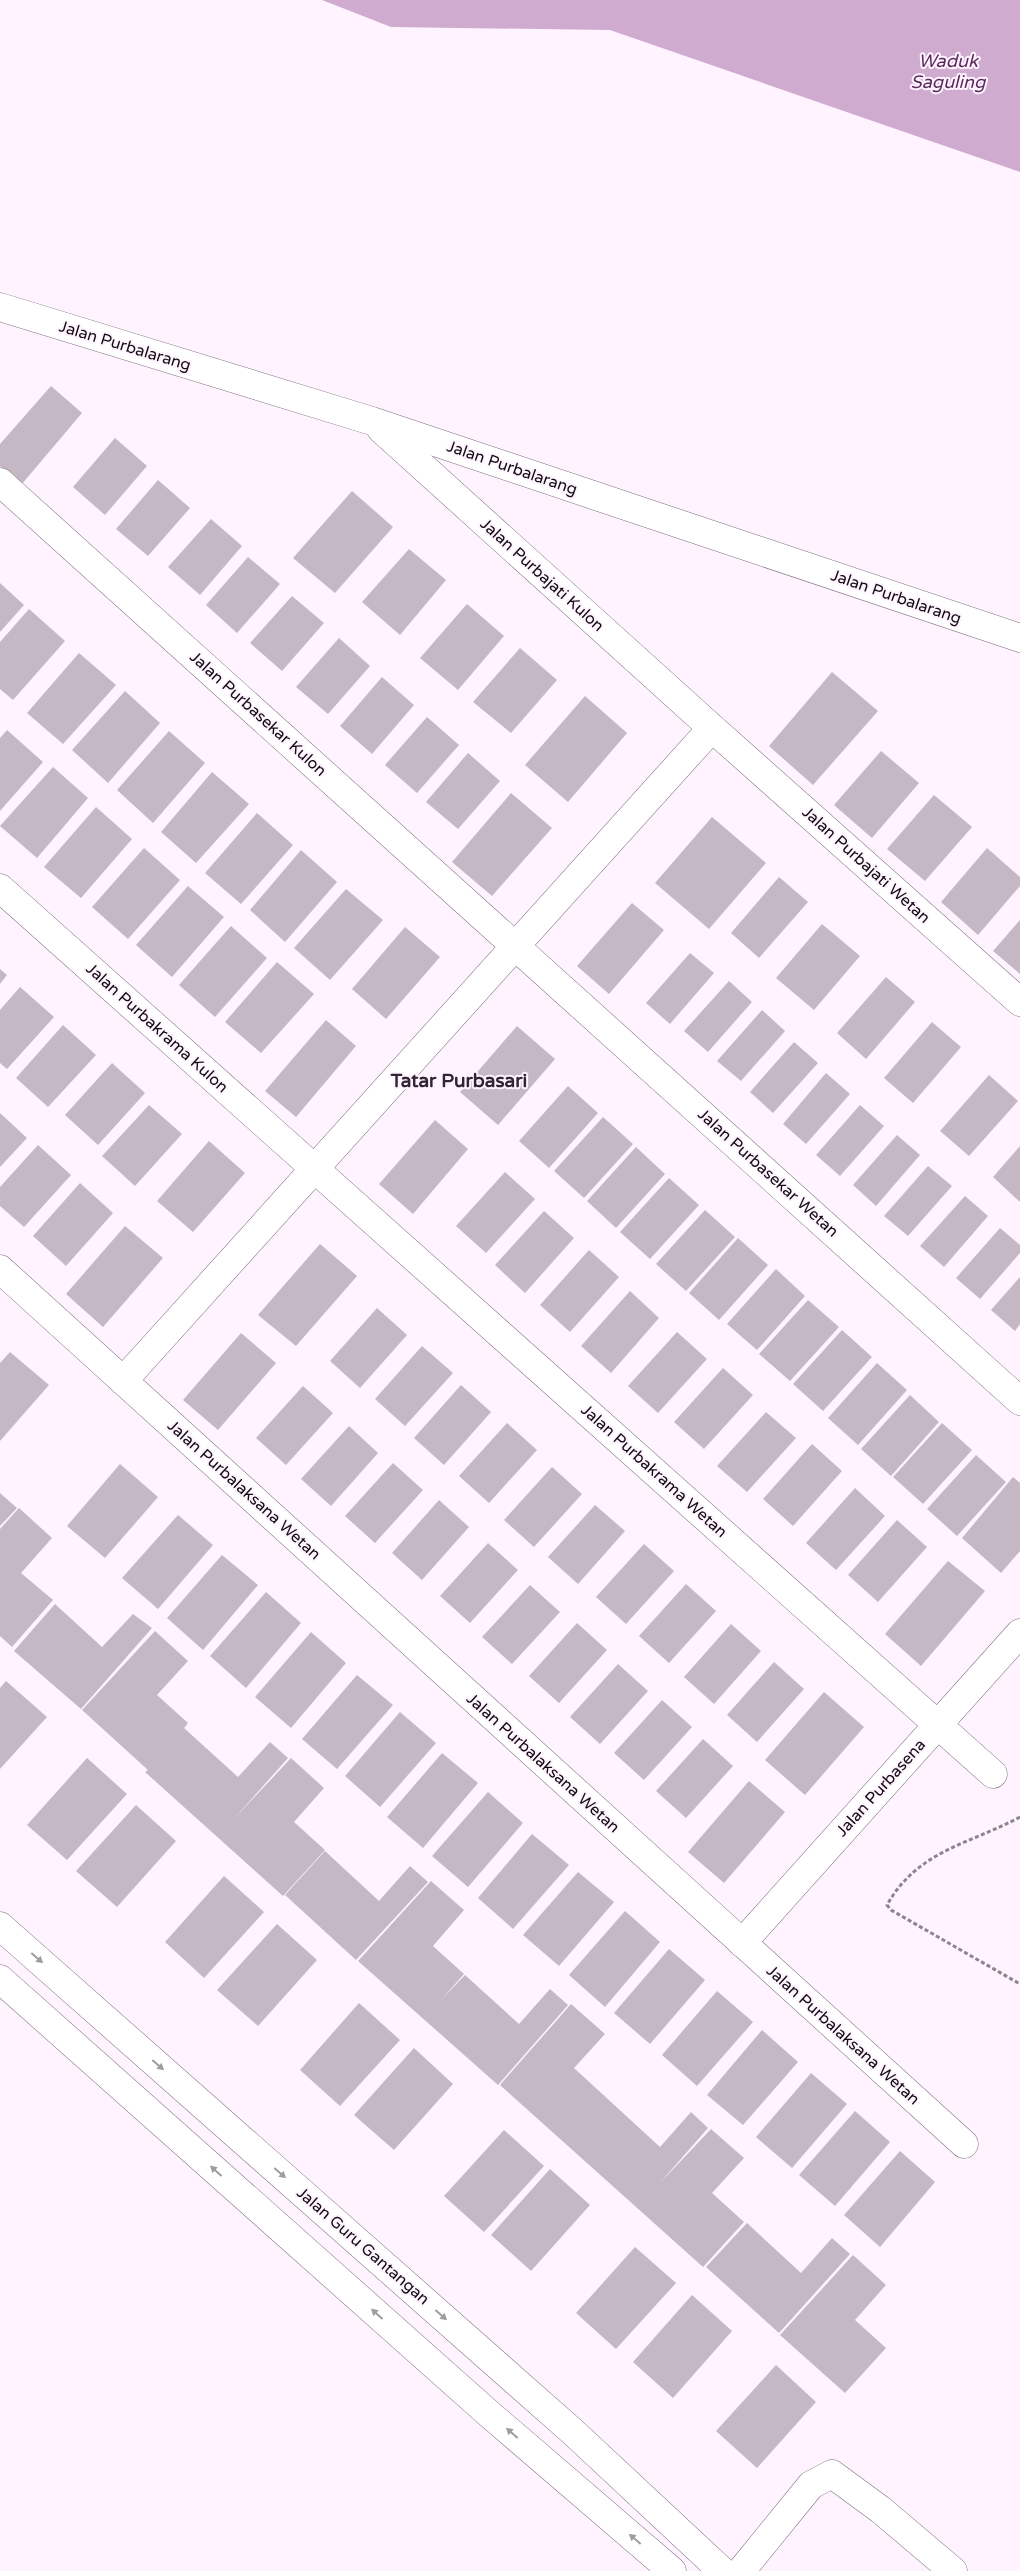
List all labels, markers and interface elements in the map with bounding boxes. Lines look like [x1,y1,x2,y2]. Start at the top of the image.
water label: Waduk Saguling [911,50,987,93]
street label: Jalan Purbalarang [57,316,193,376]
street label: Jalan Purbalarang [444,436,580,500]
street label: Jalan Purbajati Kulon [476,514,608,636]
street label: Jalan Purbalarang [828,565,964,629]
street label: Jalan Purbasekar Kulon [185,647,331,781]
street label: Jalan Purbajati Wetan [798,802,934,928]
street label: Jalan Purbakrama Kulon [82,959,232,1097]
district label: Tatar Purbasari [390,1070,527,1092]
street label: Jalan Purbasekar Wetan [693,1104,843,1242]
street label: Jalan Purbakrama Wetan [577,1400,731,1542]
street label: Jalan Purbalaksana Wetan [163,1416,325,1564]
street label: Jalan Purbalaksana Wetan [462,1689,624,1837]
street label: Jalan Purbasena [832,1735,930,1841]
one-way arrow [30,1952,42,1964]
street label: Jalan Purbalaksana Wetan [762,1961,924,2109]
one-way arrow [152,2060,165,2071]
one-way arrow [211,2165,223,2177]
one-way arrow [274,2167,286,2179]
street label: Jalan Guru Gantangan [292,2183,434,2309]
one-way arrow [371,2308,383,2320]
one-way arrow [435,2309,447,2321]
one-way arrow [506,2427,518,2439]
one-way arrow [629,2533,641,2545]

